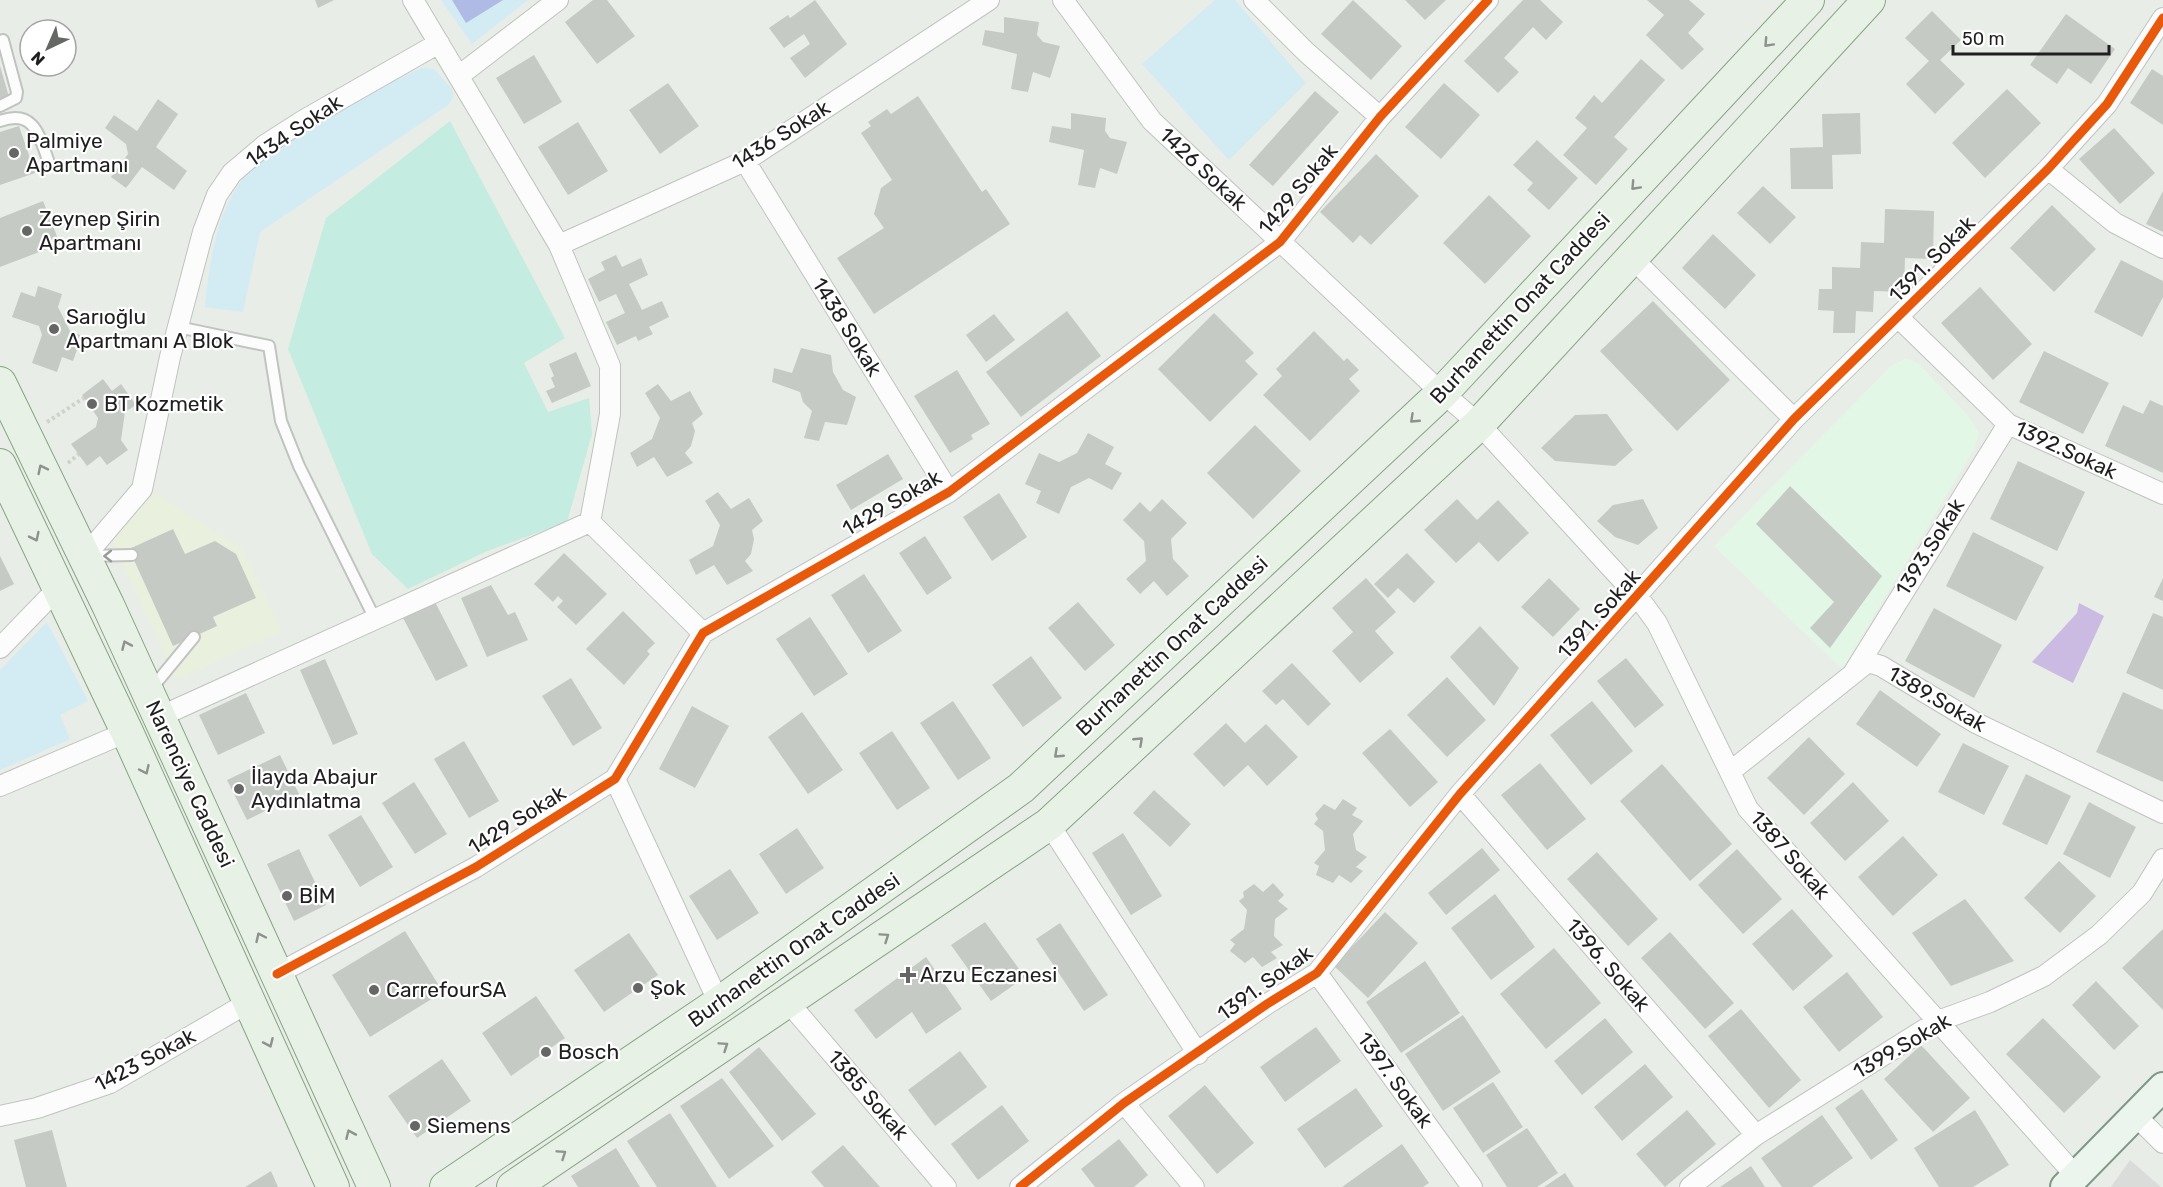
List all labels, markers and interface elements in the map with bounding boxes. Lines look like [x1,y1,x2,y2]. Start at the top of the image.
north arrow [18,18,78,78]
scale bar [1953,18,2109,56]
text: 50 m [1962,28,2005,50]
one-way arrow [1764,36,1775,47]
text: N [27,48,49,69]
street label: 1434 Sokak [241,89,347,172]
street label: 1436 Sokak [727,95,834,174]
street label: 1426 Sokak [1154,122,1252,216]
place label: Palmiye Apartmanı [26,128,128,177]
street label: 1429 Sokak [1253,138,1343,239]
marker: Palmiye Apartmanı [7,146,21,160]
one-way arrow [1631,179,1642,189]
place label: Zeynep Şirin Apartmanı [39,206,160,255]
street label: Burhanettin Onat Caddesi [1424,207,1615,409]
street label: 1391. Sokak [1883,210,1980,307]
marker: Zeynep Şirin Apartmanı [20,224,34,238]
street label: 1438 Sokak [807,273,888,381]
place label: Sarıoğlu Apartmanı A Blok [66,304,234,353]
marker: Sarıoğlu Apartmanı A Blok [47,322,61,336]
place label: BT Kozmetik [104,391,224,416]
marker: BT Kozmetik [85,397,99,411]
one-way arrow [1411,412,1421,423]
street label: 1392.Sokak [2011,415,2121,484]
street label: 1429 Sokak [838,464,946,541]
one-way arrow [38,465,50,476]
street label: 1393.Sokak [1890,493,1969,600]
one-way arrow [28,530,40,541]
one-way arrow [104,549,113,562]
street label: Burhanettin Onat Caddesi [1071,550,1273,741]
street label: 1391. Sokak [1552,564,1645,664]
one-way arrow [121,641,133,652]
street label: 1389.Sokak [1884,660,1991,737]
street label: Narenciye Caddesi [141,696,240,871]
one-way arrow [1132,737,1142,748]
one-way arrow [1054,747,1065,758]
one-way arrow [138,764,150,775]
place label: İlayda Abajur Aydınlatma [251,764,377,813]
street label: 1429 Sokak [463,780,570,859]
marker: İlayda Abajur Aydınlatma [232,782,246,796]
street label: 1387 Sokak [1745,805,1836,904]
street label: Burhanettin Onat Caddesi [683,867,904,1032]
place label: BİM [299,883,335,908]
marker: BİM [280,889,294,903]
street label: 1396. Sokak [1561,913,1656,1016]
one-way arrow [256,932,268,943]
one-way arrow [879,933,890,944]
street label: 1391. Sokak [1212,940,1317,1026]
place label: Arzu Eczanesi [920,962,1057,987]
marker: Arzu Eczanesi [901,968,915,982]
place label: Şok [650,975,686,1000]
place label: CarrefourSA [386,977,506,1002]
marker: Şok [631,981,645,995]
marker: CarrefourSA [367,983,381,997]
street label: 1399.Sokak [1849,1008,1955,1084]
street label: 1423 Sokak [90,1023,199,1096]
street label: 1397. Sokak [1352,1027,1439,1133]
one-way arrow [262,1037,274,1048]
place label: Bosch [558,1039,619,1064]
one-way arrow [717,1042,728,1053]
marker: Bosch [539,1045,553,1059]
street label: 1385 Sokak [823,1045,914,1145]
place label: Siemens [427,1113,511,1138]
marker: Siemens [408,1119,422,1133]
one-way arrow [345,1129,357,1140]
one-way arrow [555,1151,566,1162]

